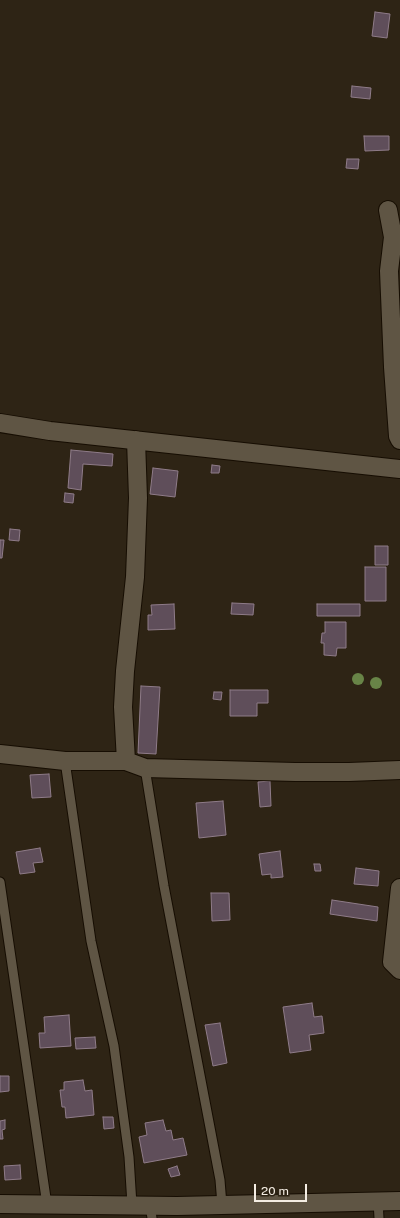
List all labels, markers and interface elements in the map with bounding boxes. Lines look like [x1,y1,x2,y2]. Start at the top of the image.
scale bar [256,1176,309,1202]
text: 20 m [261,1184,289,1198]

